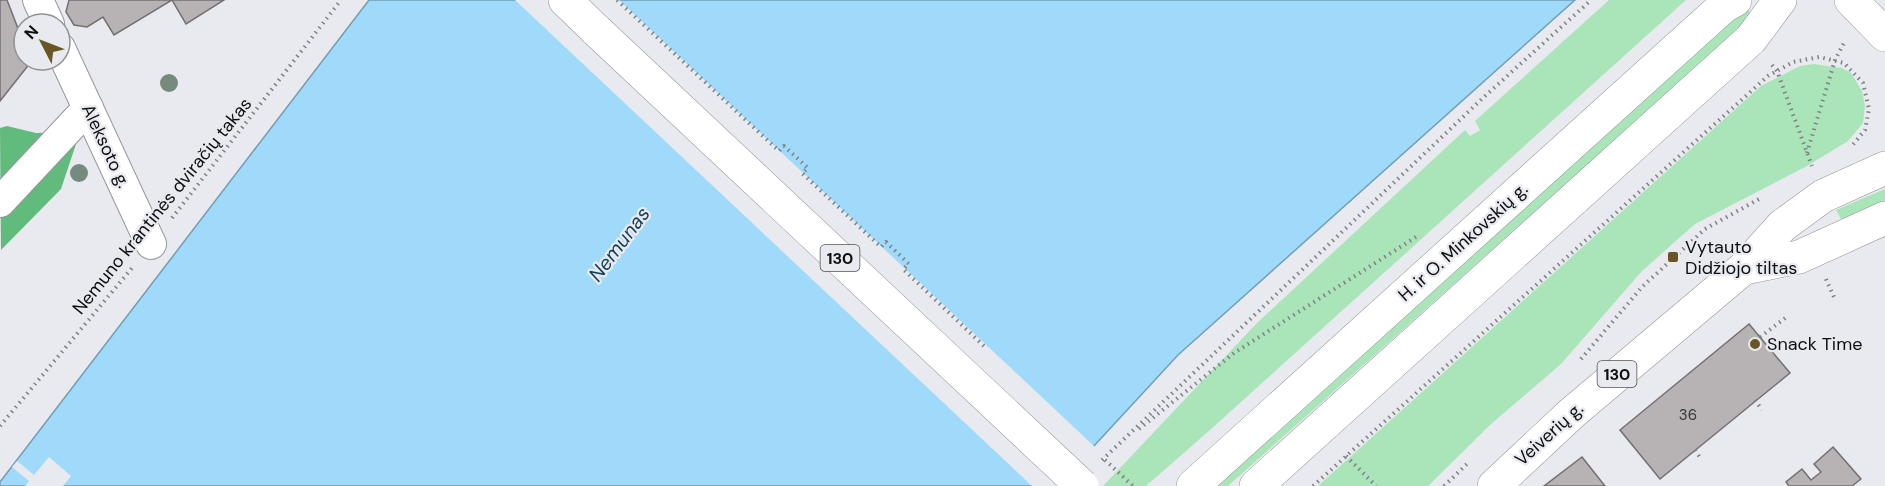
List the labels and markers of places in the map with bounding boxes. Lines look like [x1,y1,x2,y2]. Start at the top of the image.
place label: Vytauto Didžiojo tiltas [1685,235,1797,280]
marker: Vytauto Didžiojo tiltas [1666,250,1680,264]
place label: Snack Time [1767,332,1862,356]
marker: Snack Time [1748,337,1762,351]

